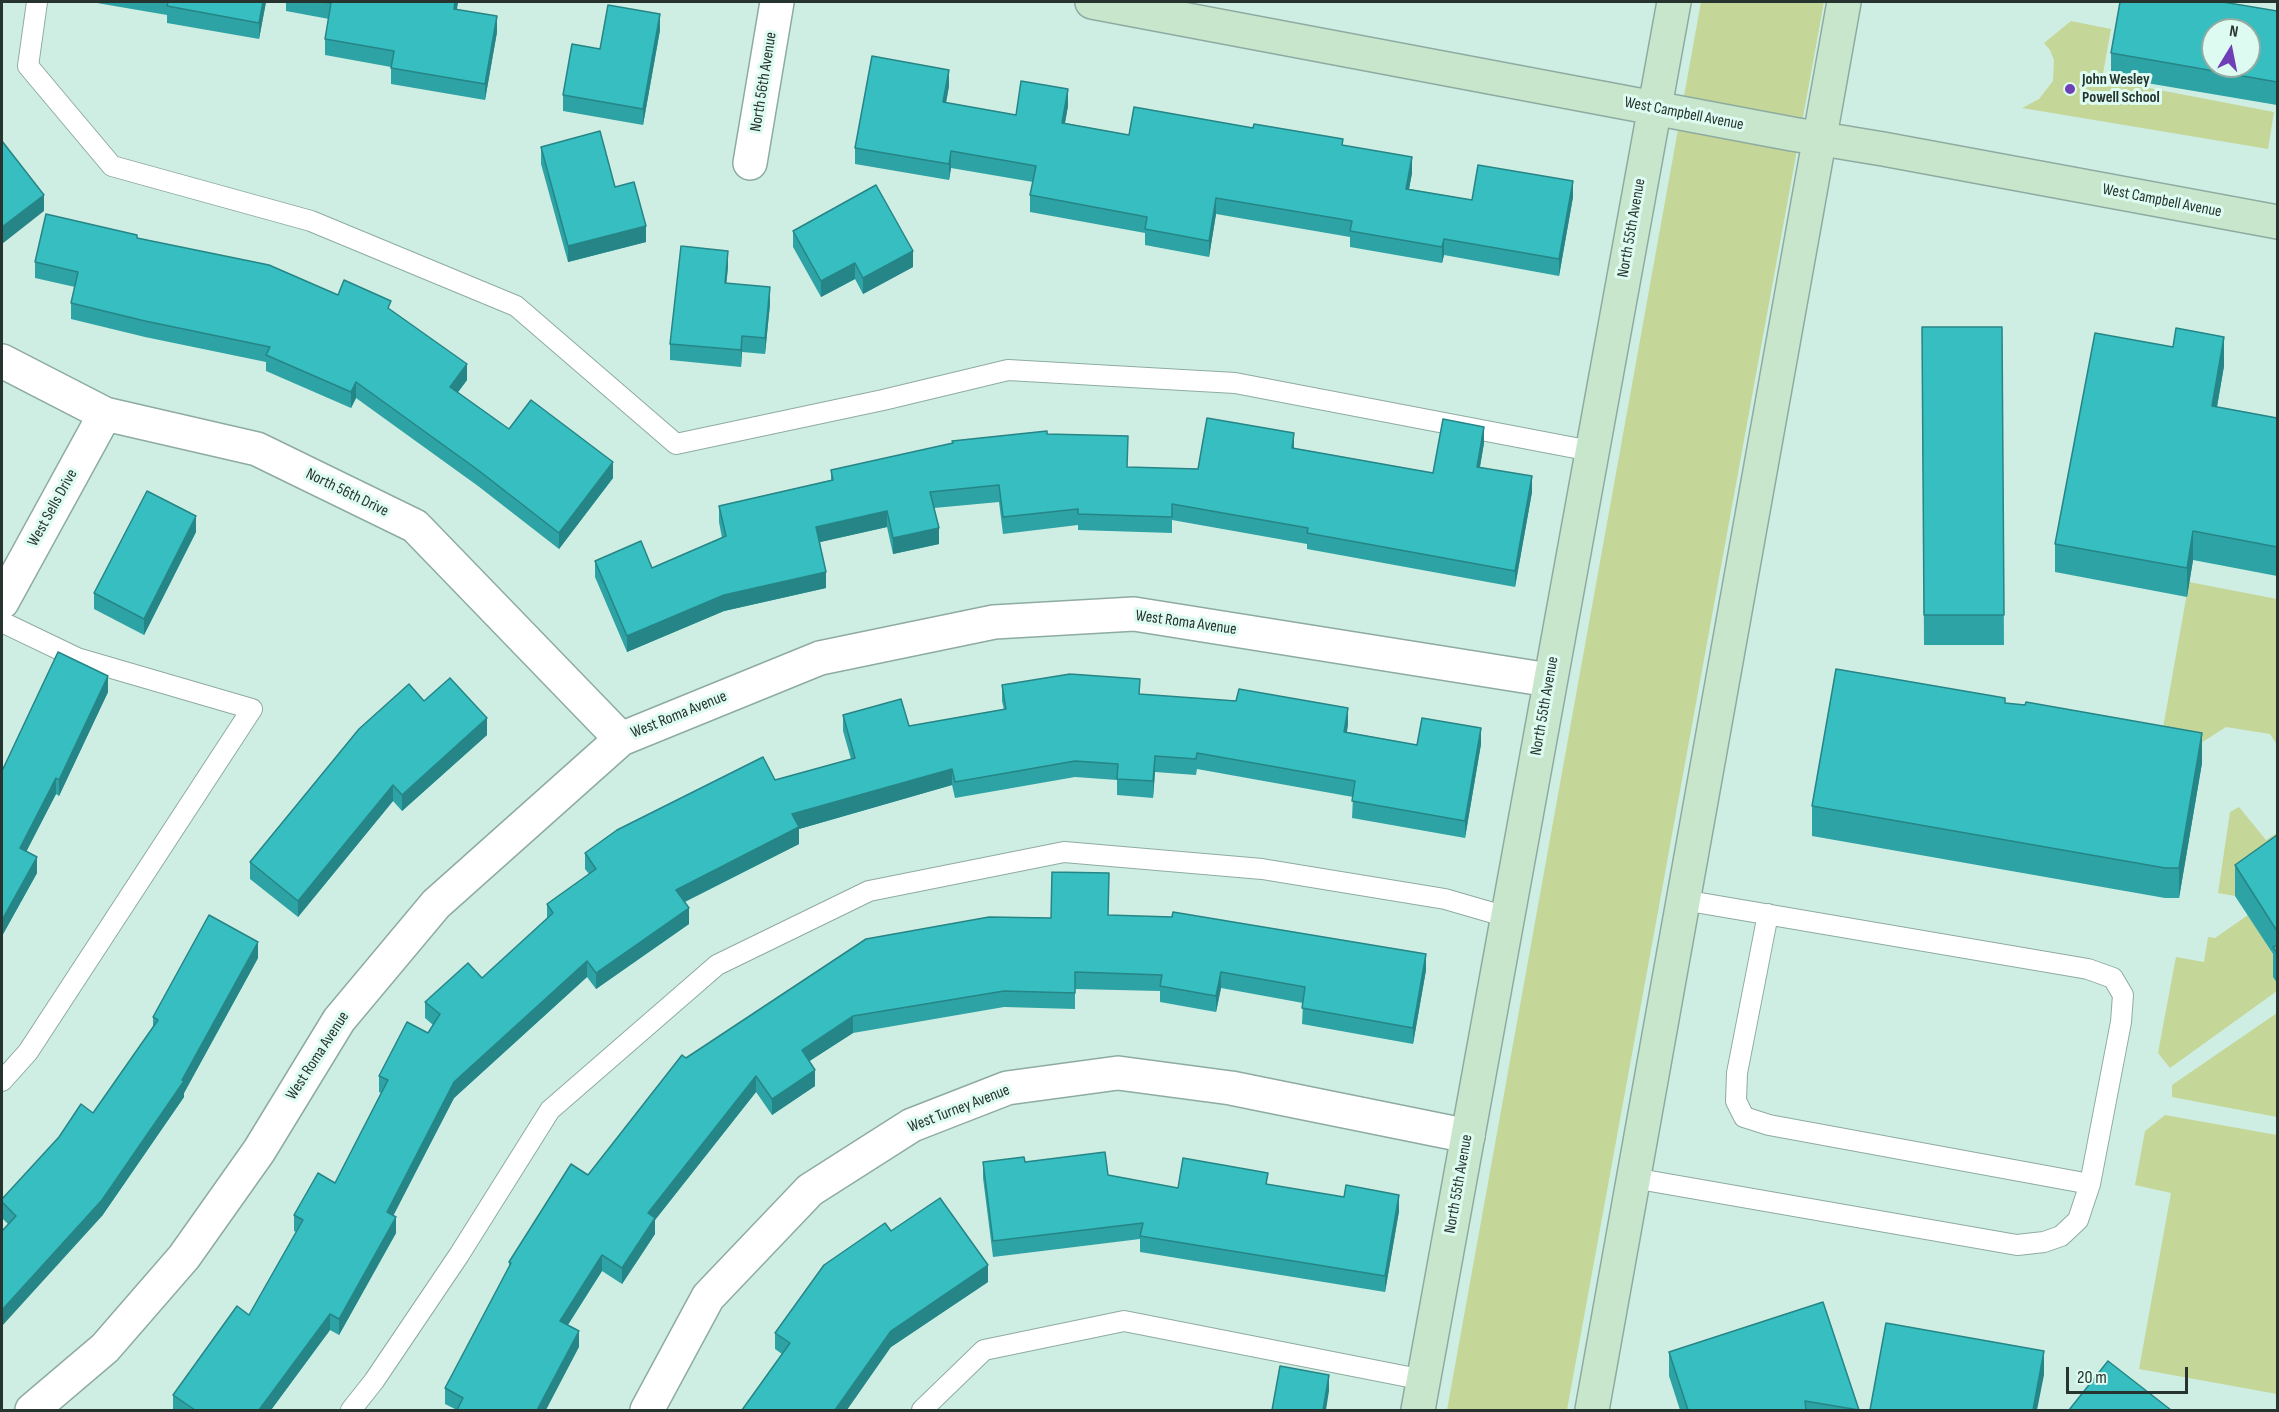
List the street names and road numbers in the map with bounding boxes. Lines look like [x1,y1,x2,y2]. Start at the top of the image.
street label: North 56th Avenue [747,31,781,133]
street label: West Campbell Avenue [1623,93,1745,135]
street label: North 55th Avenue [1614,177,1650,279]
street label: West Campbell Avenue [2101,180,2223,222]
street label: North 56th Drive [303,465,391,521]
street label: West Sells Drive [24,466,82,550]
street label: West Roma Avenue [1134,606,1238,640]
street label: North 55th Avenue [1527,655,1563,757]
street label: West Roma Avenue [628,687,730,743]
street label: West Roma Avenue [282,1008,354,1104]
street label: West Turney Avenue [905,1081,1013,1137]
street label: North 55th Avenue [1441,1133,1477,1235]

